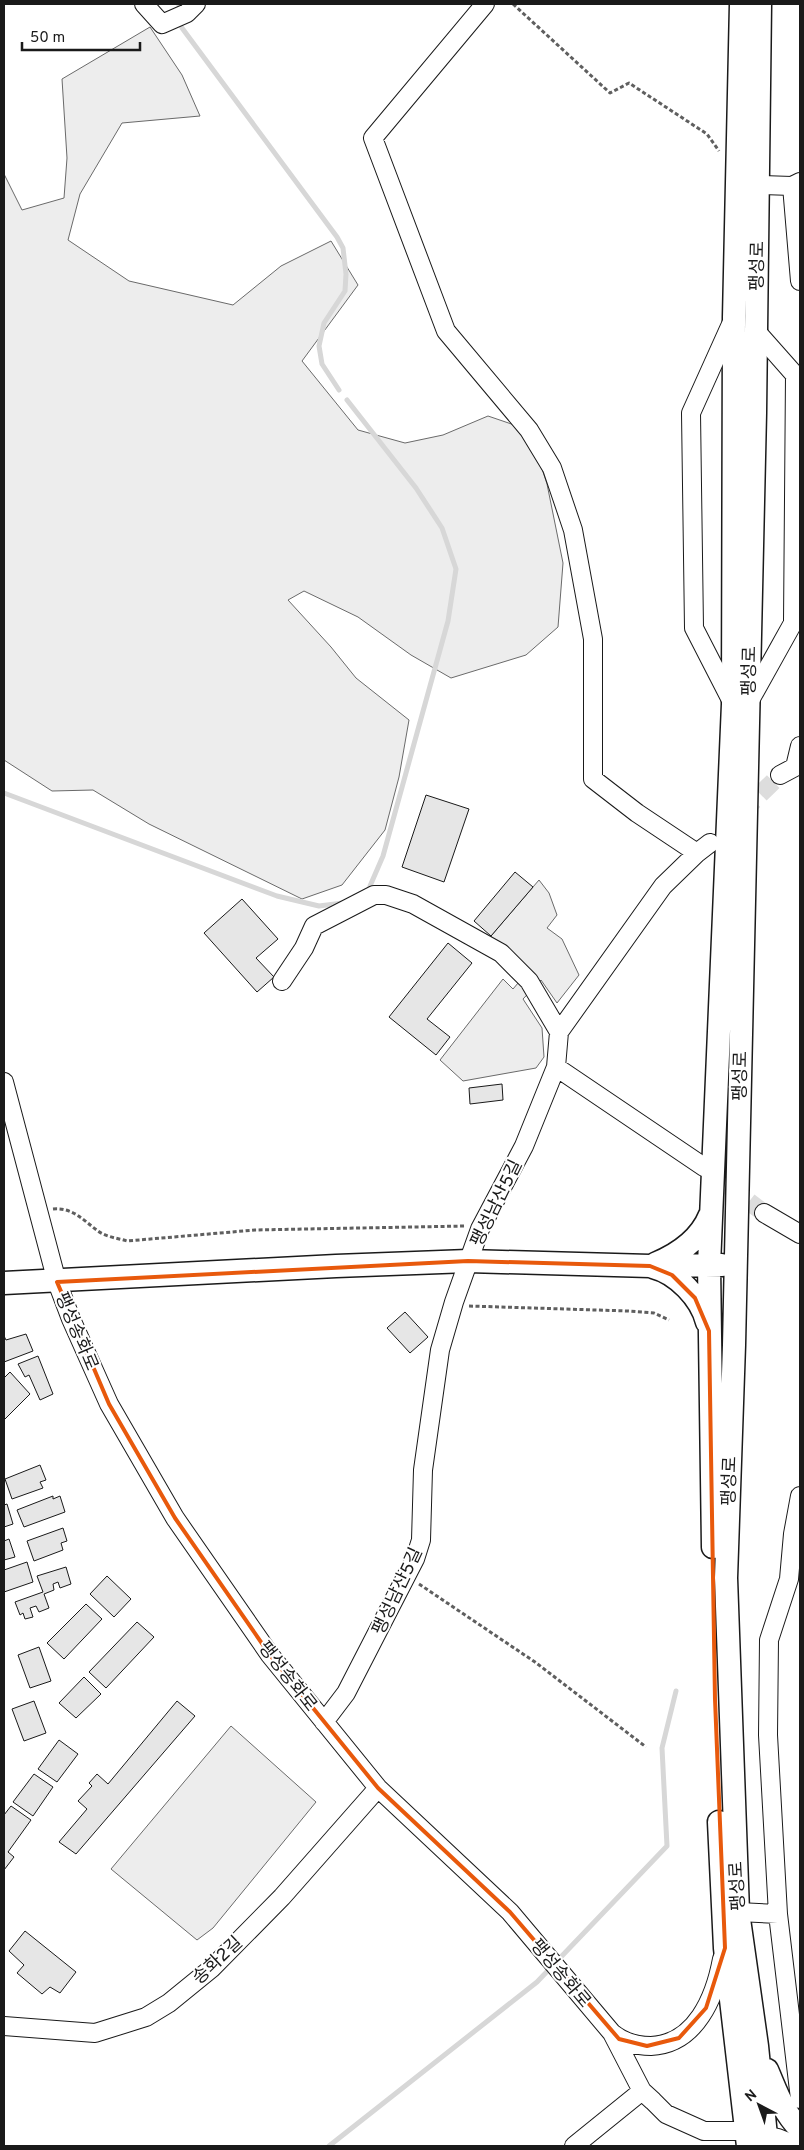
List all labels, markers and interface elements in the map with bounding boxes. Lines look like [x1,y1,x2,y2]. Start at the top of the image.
scale bar [22,20,140,52]
text: 50 m [30,29,65,48]
street label: 팽성로 [747,241,770,291]
street label: 팽성로 [739,646,762,696]
street label: 팽성로 [730,1051,753,1101]
street label: 팽성남산5길 [466,1156,528,1251]
street label: 팽성송화로 [49,1289,102,1374]
street label: 팽성로 [718,1456,743,1506]
street label: 팽성남산5길 [368,1544,429,1639]
street label: 팽성송화로 [252,1637,321,1717]
street label: 팽성로 [726,1861,751,1911]
street label: 송화2길 [188,1932,248,1990]
street label: 팽성송화로 [524,1935,595,2013]
north arrow [734,2080,784,2130]
text: N [742,2087,761,2106]

